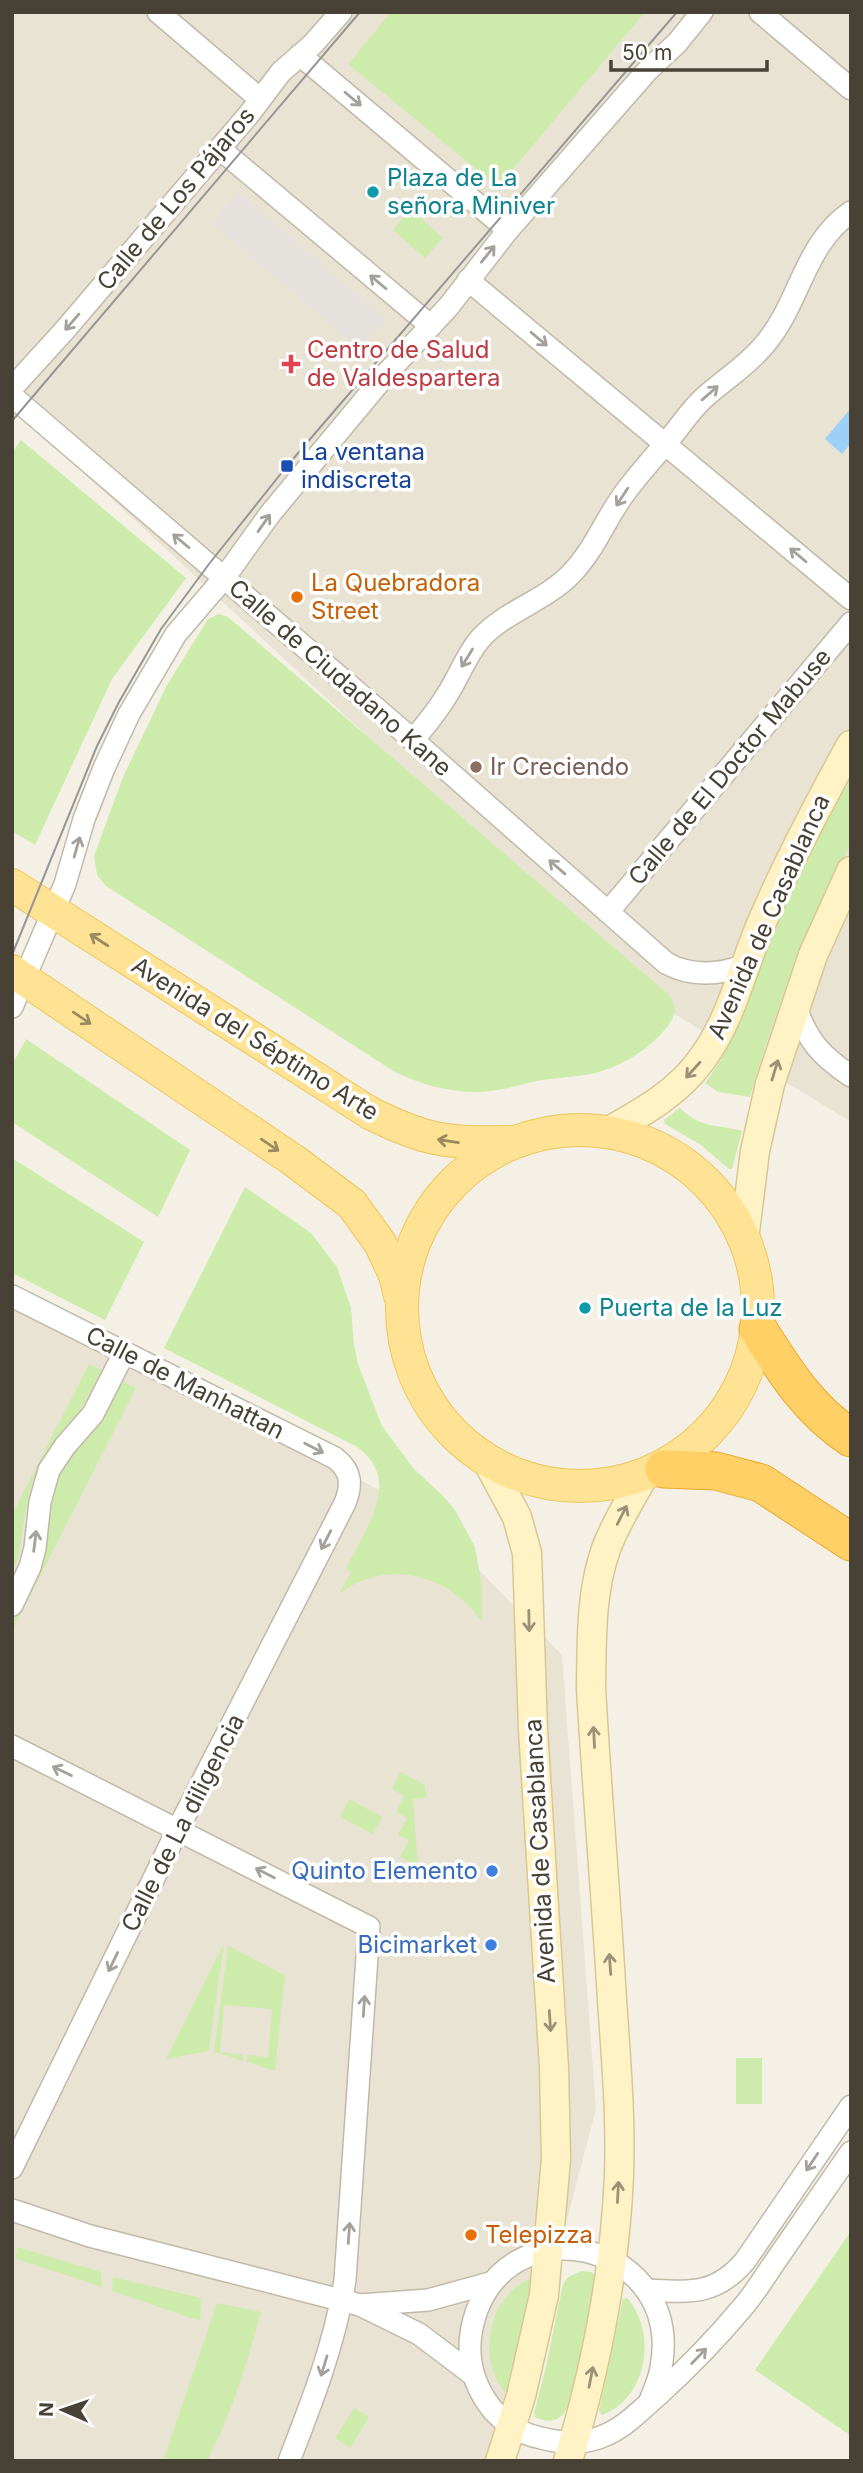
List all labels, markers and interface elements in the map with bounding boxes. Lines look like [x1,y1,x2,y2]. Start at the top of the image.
scale bar [611,28,767,72]
text: 50 m [622,40,672,65]
one-way arrow [343,92,361,107]
street label: Calle de Los Pájaros [91,101,261,296]
place label: Plaza de La señora Miniver [387,163,555,220]
marker: Plaza de La señora Miniver [365,184,381,200]
one-way arrow [481,245,496,263]
one-way arrow [370,274,388,290]
one-way arrow [64,313,80,331]
one-way arrow [530,332,548,347]
place label: Centro de Salud de Valdespartera [307,335,500,392]
marker: Centro de Salud de Valdespartera [281,354,301,374]
one-way arrow [701,385,719,401]
place label: La ventana indiscreta [301,437,425,494]
marker: La ventana indiscreta [279,458,295,474]
one-way arrow [615,487,629,506]
one-way arrow [257,514,271,533]
one-way arrow [173,533,191,549]
one-way arrow [790,547,808,563]
place label: La Quebradora Street [311,568,480,625]
street label: Calle de Ciudadano Kane [223,573,458,782]
marker: La Quebradora Street [289,589,305,605]
street label: Calle de El Doctor Mabuse [622,643,837,891]
one-way arrow [460,648,475,667]
place label: Ir Creciendo [490,752,629,781]
marker: Ir Creciendo [468,759,484,775]
street label: Avenida de Casablanca [701,790,836,1044]
one-way arrow [71,836,84,858]
one-way arrow [548,859,566,875]
one-way arrow [89,932,109,946]
street label: Avenida del Séptimo Arte [126,951,384,1127]
one-way arrow [72,1011,91,1025]
one-way arrow [685,1060,701,1078]
one-way arrow [769,1060,782,1082]
one-way arrow [437,1134,460,1147]
one-way arrow [260,1138,279,1152]
place label: Puerta de la Luz [599,1293,783,1322]
marker: Puerta de la Luz [577,1300,593,1316]
street label: Calle de Manhattan [81,1320,289,1445]
one-way arrow [303,1441,324,1455]
one-way arrow [616,1505,629,1526]
one-way arrow [319,1529,333,1550]
one-way arrow [28,1530,41,1553]
one-way arrow [522,1610,536,1633]
street label: Calle de La diligencia [115,1709,250,1937]
street label: Avenida de Casablanca [518,1718,561,1984]
one-way arrow [587,1727,600,1749]
one-way arrow [52,1764,73,1778]
place label: Quinto Elemento [291,1856,478,1885]
marker: Quinto Elemento [484,1863,500,1879]
one-way arrow [255,1866,276,1880]
place label: Bicimarket [358,1930,477,1959]
marker: Bicimarket [483,1937,499,1953]
one-way arrow [106,1951,120,1972]
one-way arrow [603,1954,616,1976]
one-way arrow [358,1995,371,2017]
one-way arrow [544,2010,557,2032]
one-way arrow [805,2152,819,2172]
one-way arrow [612,2181,625,2203]
place label: Telepizza [485,2220,593,2249]
one-way arrow [342,2221,355,2244]
marker: Telepizza [463,2227,479,2243]
one-way arrow [691,2348,708,2365]
one-way arrow [316,2355,329,2377]
one-way arrow [584,2366,598,2389]
north arrow [28,2375,98,2445]
text: N [35,2402,58,2417]

